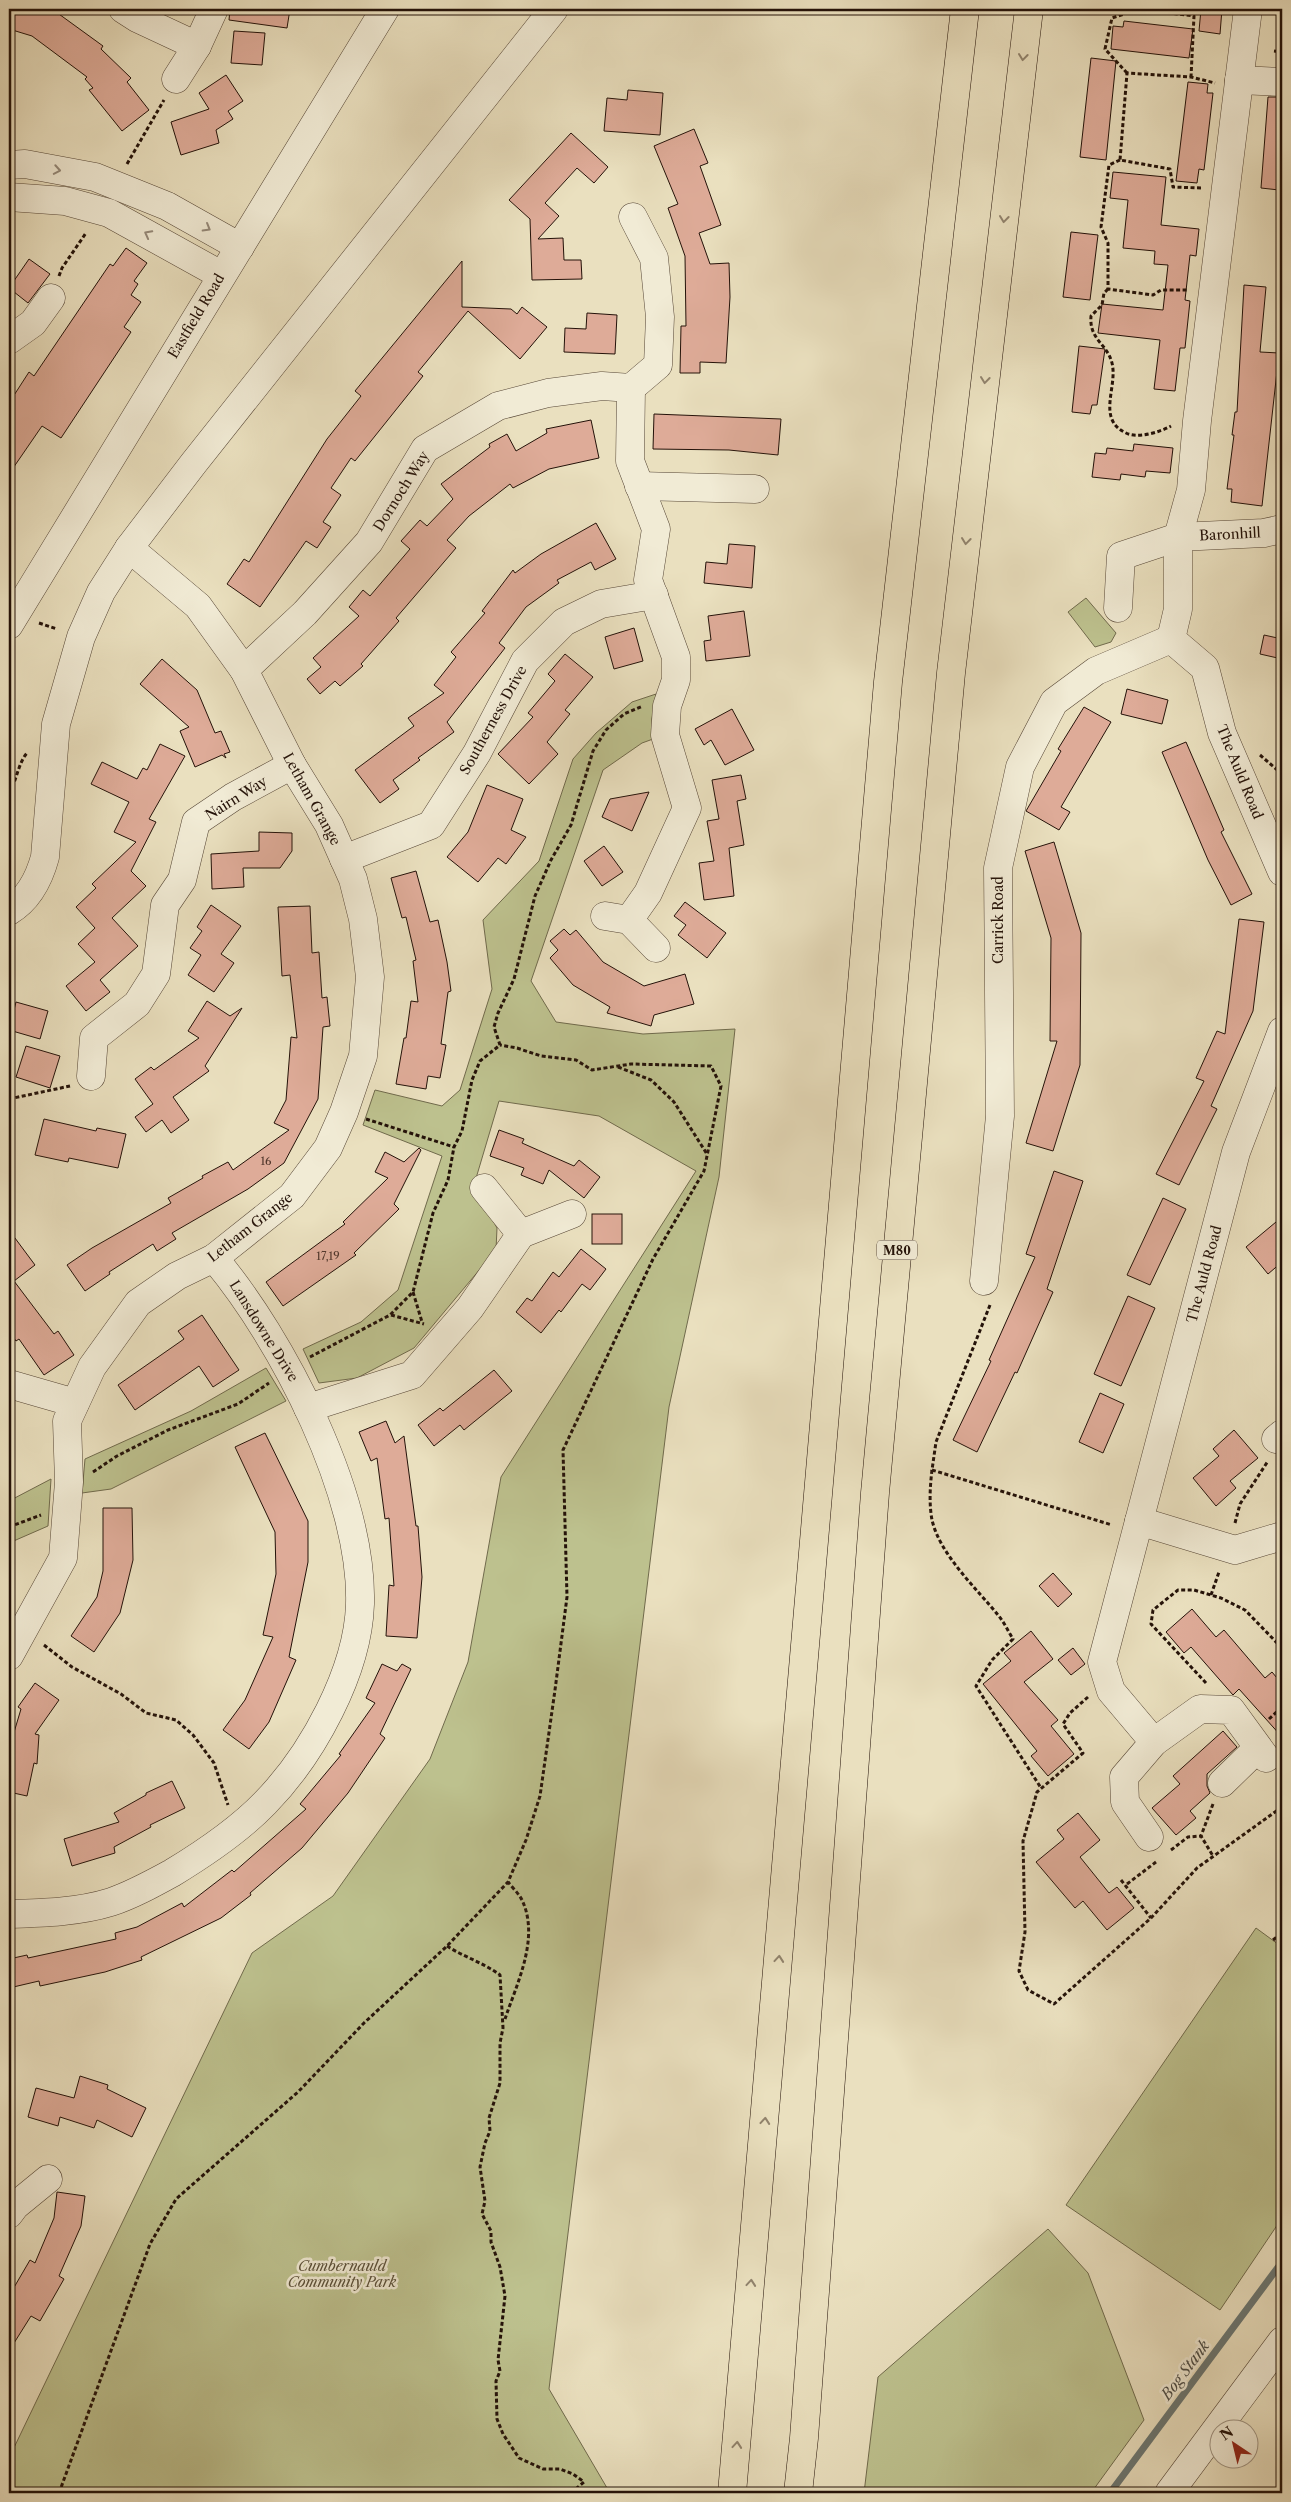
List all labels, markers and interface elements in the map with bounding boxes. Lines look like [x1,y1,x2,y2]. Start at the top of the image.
one-way arrow [1018,53,1029,61]
one-way arrow [53,164,61,174]
one-way arrow [999,215,1010,223]
one-way arrow [202,222,211,232]
one-way arrow [144,230,153,240]
street label: Eastfield Road [164,270,229,362]
one-way arrow [980,376,991,384]
street label: Dornoch Way [369,447,433,535]
street label: Baronhill [1199,523,1261,545]
one-way arrow [961,538,972,546]
street label: Southerness Drive [456,662,531,778]
street label: The Auld Road [1213,722,1267,822]
street label: Letham Grange [279,749,345,849]
street label: Nairn Way [202,772,270,824]
street label: Carrick Road [989,876,1007,964]
house number: 16 [260,1154,272,1168]
street label: Letham Grange [204,1188,296,1266]
street label: The Auld Road [1182,1223,1226,1325]
road number: M80 [877,1240,917,1260]
house number: 17,19 [316,1249,340,1263]
street label: Lansdowne Drive [226,1277,303,1385]
one-way arrow [773,1955,784,1963]
one-way arrow [759,2117,770,2125]
park label: Cumbernauld Community Park [288,2257,397,2291]
one-way arrow [745,2279,756,2287]
water label: Bog Stank [1156,2336,1214,2404]
north arrow [1208,2420,1258,2470]
text: N [1216,2422,1237,2444]
one-way arrow [731,2440,742,2448]

